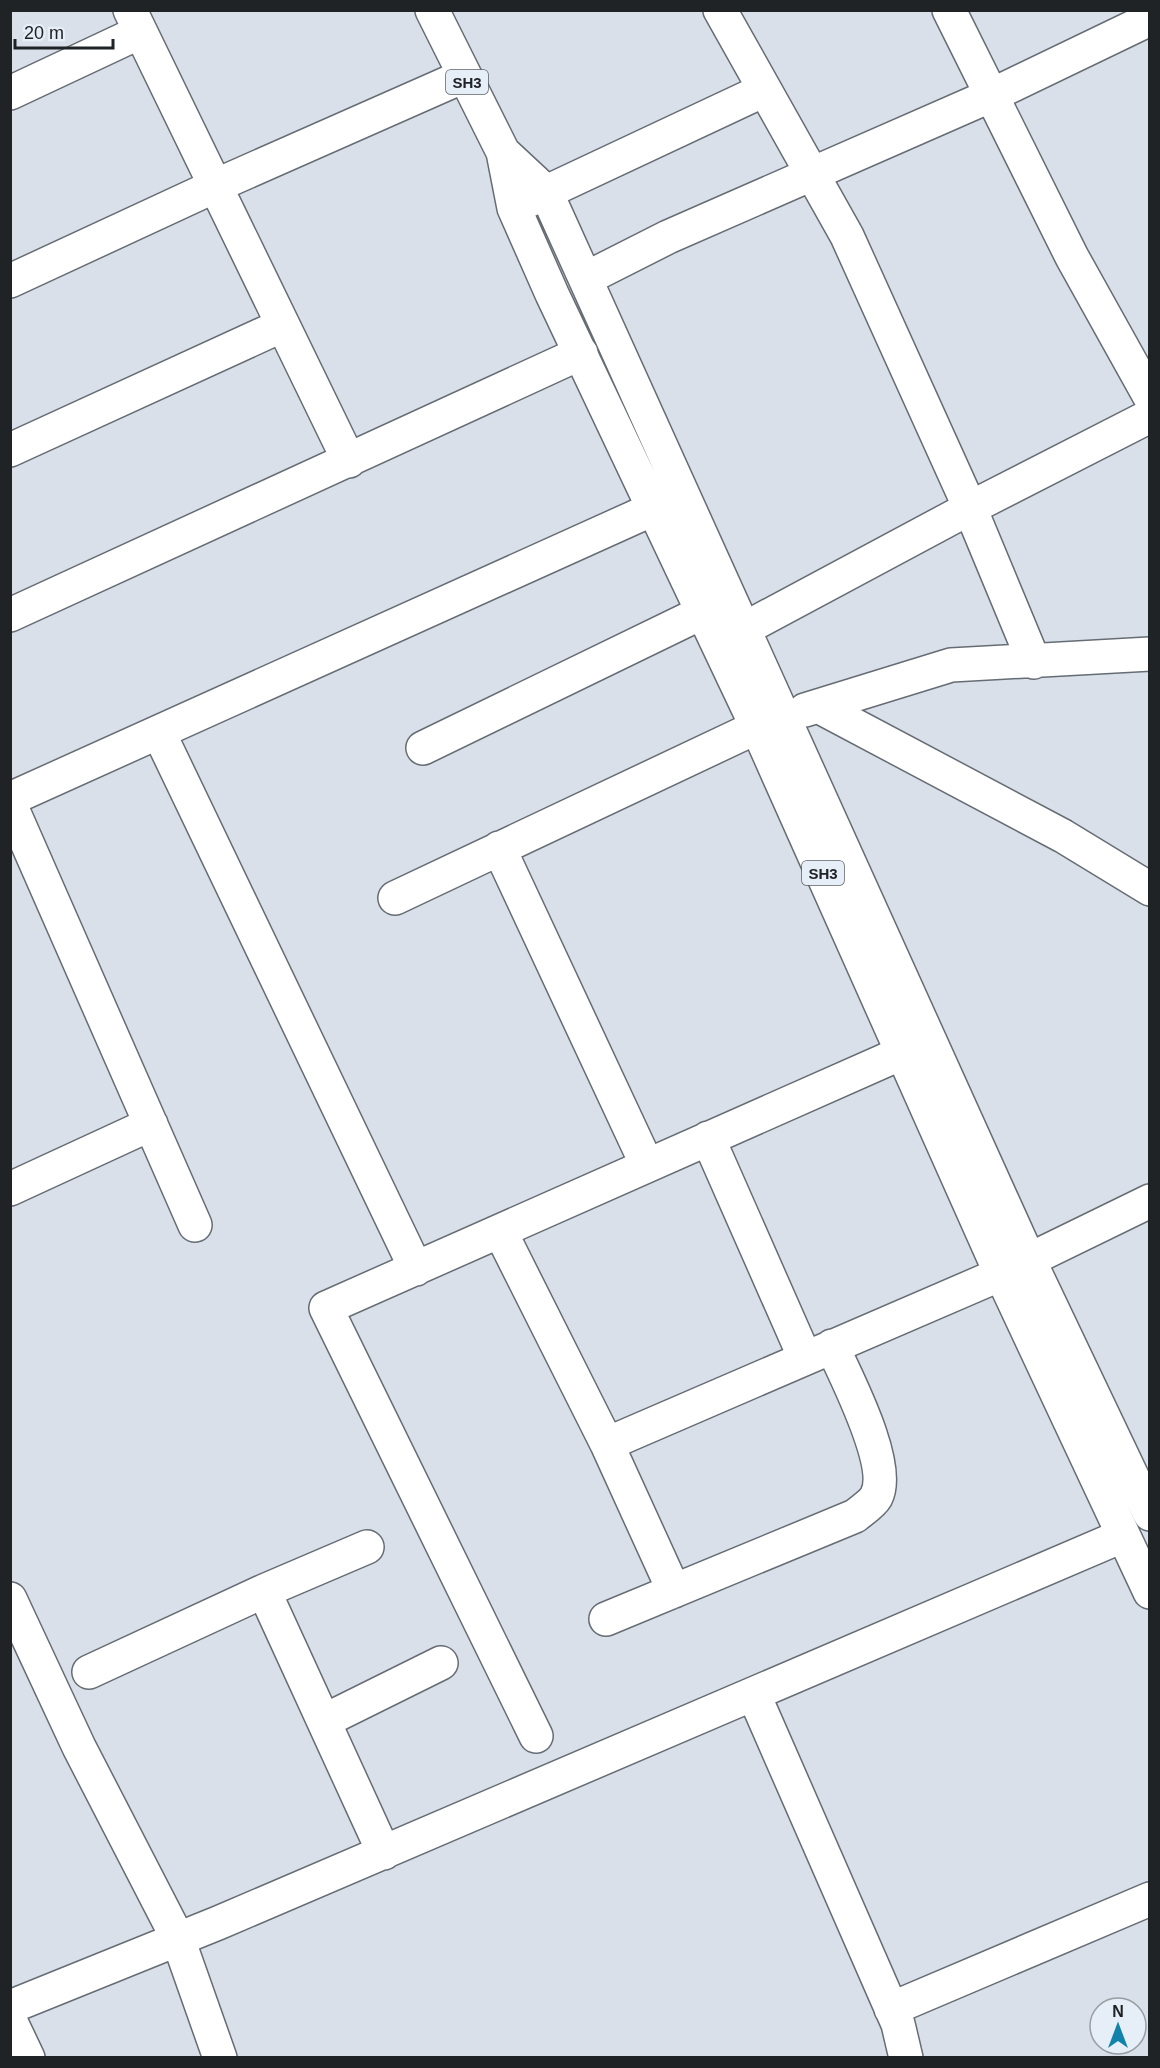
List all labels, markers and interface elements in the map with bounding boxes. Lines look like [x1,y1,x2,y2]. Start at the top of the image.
scale bar [15,12,112,50]
text: 20 m [24,23,64,43]
road number: SH3 [446,70,488,94]
road number: SH3 [802,861,844,885]
north arrow [1088,1996,1148,2056]
text: N [1112,2003,1124,2020]

